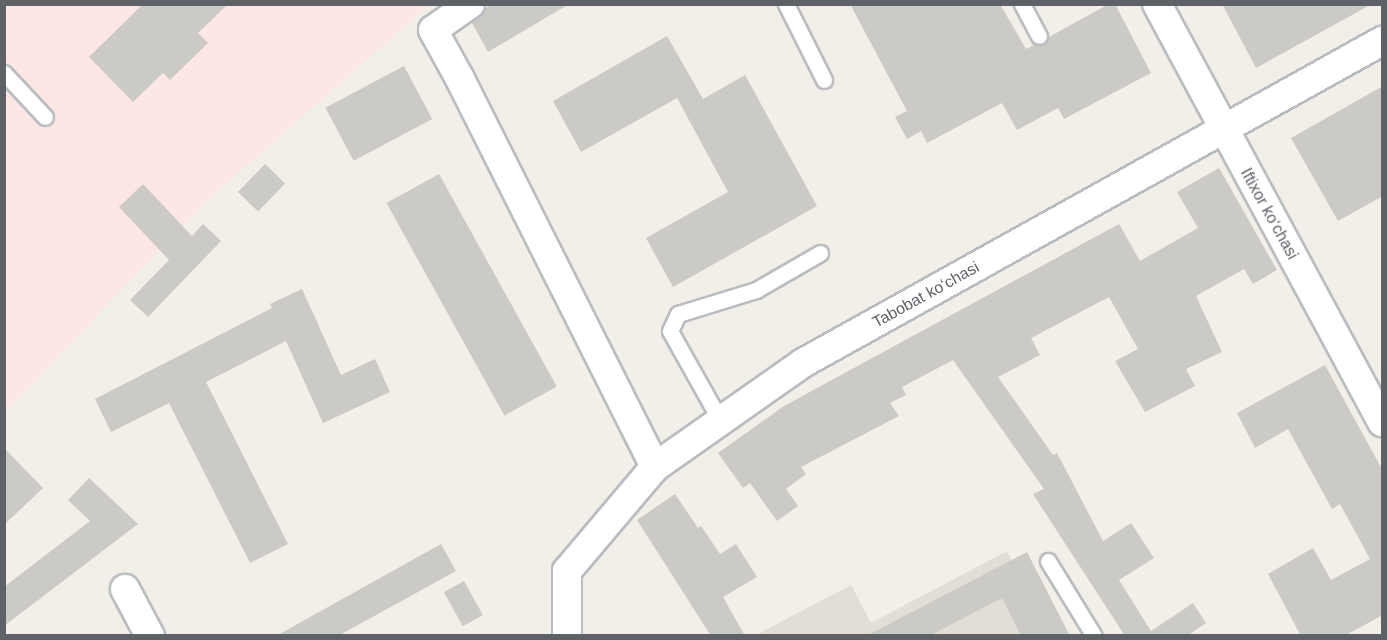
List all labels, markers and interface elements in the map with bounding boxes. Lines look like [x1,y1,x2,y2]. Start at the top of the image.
street label: Iftixor koʻchasi [1236,165,1302,263]
street label: Tabobat koʻchasi [869,258,983,332]

